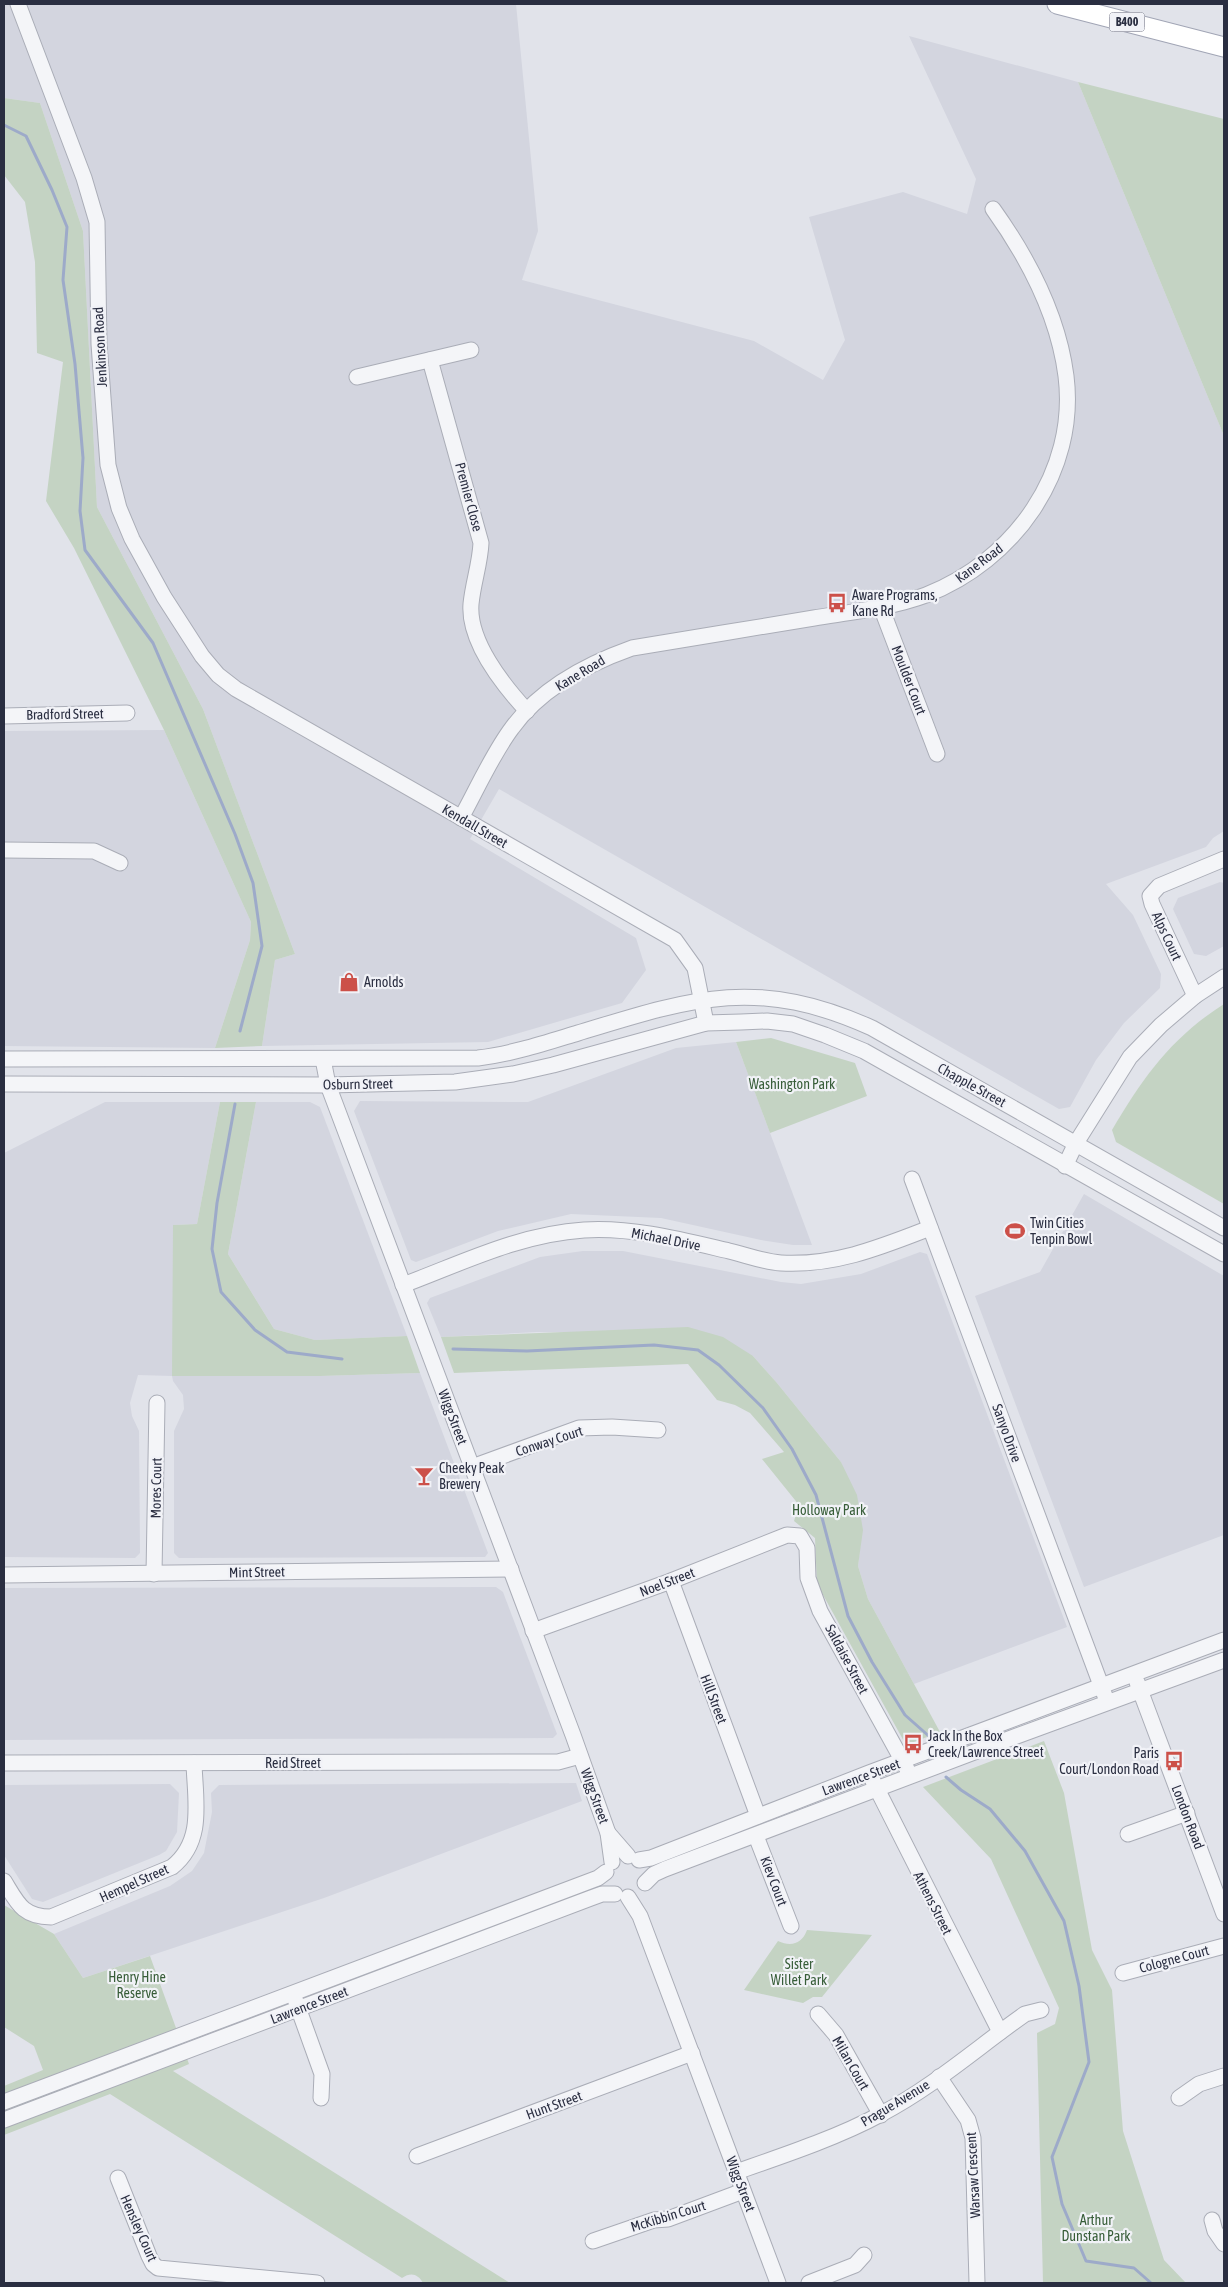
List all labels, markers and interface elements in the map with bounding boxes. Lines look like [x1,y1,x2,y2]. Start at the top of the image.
road number: B400 [1110,13,1144,32]
street label: Jenkinson Road [90,306,110,388]
street label: Premier Close [452,461,486,533]
street label: Kane Road [952,540,1006,586]
place label: Aware Programs, Kane Rd [852,587,937,619]
bus stop icon: Aware Programs, Kane Rd [826,592,848,614]
street label: Moulder Court [888,643,930,717]
street label: Kane Road [552,652,608,694]
street label: Bradford Street [26,705,104,723]
street label: Kendall Street [439,801,511,851]
street label: Alps Court [1149,909,1185,963]
shop icon: Arnolds [338,971,360,993]
place label: Arnolds [364,974,404,990]
street label: Chapple Street [935,1060,1009,1110]
street label: Osburn Street [323,1075,393,1093]
park label: Washington Park [749,1076,835,1092]
place label: Twin Cities Tenpin Bowl [1030,1215,1092,1247]
sports icon: Twin Cities Tenpin Bowl [1004,1220,1026,1242]
street label: Michael Drive [630,1224,702,1254]
street label: Wigg Street [435,1387,471,1447]
street label: Sanyo Drive [989,1402,1025,1464]
street label: Conway Court [513,1423,585,1459]
street label: Mores Court [147,1457,165,1519]
place label: Cheeky Peak Brewery [439,1460,504,1492]
bar icon: Cheeky Peak Brewery [413,1465,435,1487]
park label: Holloway Park [792,1502,866,1518]
street label: Mint Street [229,1564,285,1580]
street label: Noel Street [637,1564,697,1600]
street label: Saldaise Street [822,1622,872,1696]
street label: Hill Street [697,1672,731,1726]
place label: Jack In the Box Creek/Lawrence Street [928,1728,1044,1760]
bus stop icon: Jack In the Box Creek/Lawrence Street [902,1733,924,1755]
place label: Paris Court/London Road [1059,1745,1159,1777]
bus stop icon: Paris Court/London Road [1163,1750,1185,1772]
street label: Reid Street [265,1755,321,1771]
street label: Lawrence Street [820,1756,902,1798]
street label: Wigg Street [578,1766,612,1826]
street label: London Road [1168,1783,1208,1851]
street label: Kiev Court [757,1854,791,1908]
street label: Hempel Street [97,1861,171,1905]
street label: Athens Street [910,1869,956,1937]
street label: Cologne Court [1137,1942,1211,1976]
park label: Sister Willet Park [771,1956,827,1988]
park label: Henry Hine Reserve [108,1969,166,2001]
street label: Lawrence Street [268,1983,350,2027]
street label: Milan Court [829,2033,873,2093]
street label: Prague Avenue [858,2076,932,2130]
street label: Hunt Street [524,2088,584,2122]
street label: Warsaw Crescent [963,2132,983,2218]
street label: Wigg Street [723,2154,759,2214]
street label: Hensley Court [117,2192,161,2264]
street label: McKibbin Court [629,2197,707,2235]
park label: Arthur Dunstan Park [1062,2212,1130,2244]

